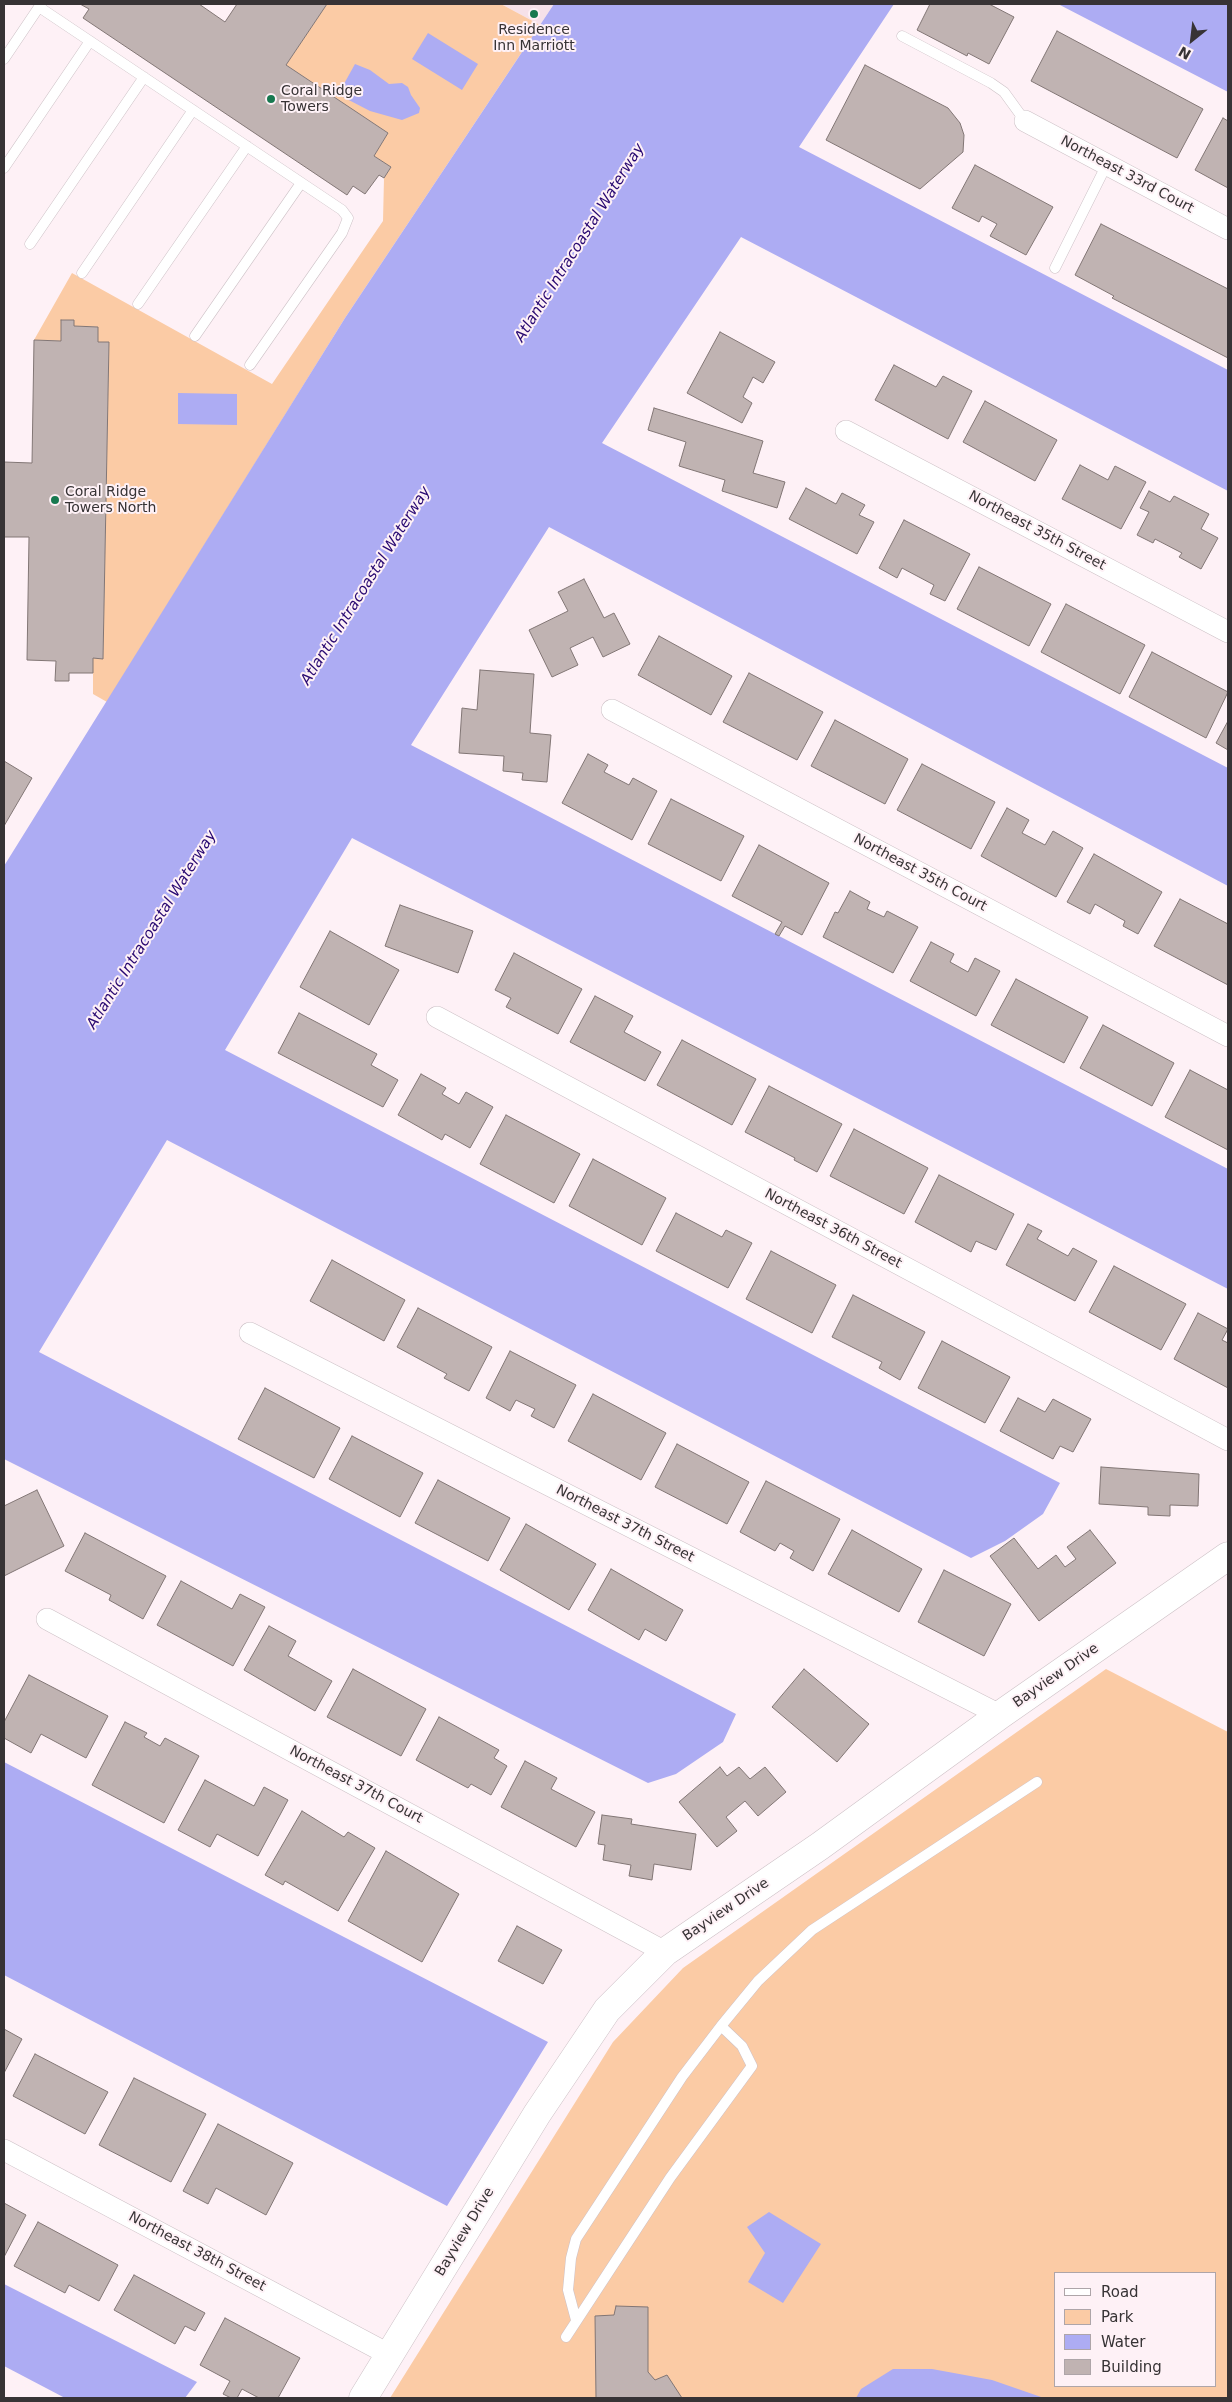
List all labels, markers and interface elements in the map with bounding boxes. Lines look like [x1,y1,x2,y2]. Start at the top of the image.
marker: Residence Inn Marriott [528,8,540,20]
north arrow [1167,15,1217,65]
place label: Residence Inn Marriott [493,22,575,54]
text: N [1176,43,1194,63]
place label: Coral Ridge Towers [281,83,362,115]
marker: Coral Ridge Towers [265,93,277,105]
street label: Northeast 33rd Court [1057,133,1197,217]
water label: Atlantic Intracoastal Waterway [511,140,649,346]
water label: Atlantic Intracoastal Waterway [297,483,435,689]
place label: Coral Ridge Towers North [65,484,156,516]
street label: Northeast 35th Street [966,488,1108,574]
marker: Coral Ridge Towers North [49,494,61,506]
water label: Atlantic Intracoastal Waterway [83,827,221,1033]
street label: Northeast 35th Court [850,831,990,915]
street label: Northeast 36th Street [762,1186,904,1272]
street label: Northeast 37th Street [553,1482,697,1566]
street label: Bayview Drive [1010,1640,1102,1712]
street label: Northeast 37th Court [286,1743,426,1827]
street label: Bayview Drive [680,1875,772,1945]
street label: Bayview Drive [432,2185,498,2279]
street label: Northeast 38th Street [126,2209,268,2295]
legend [1054,2272,1217,2387]
text: Road [1101,2283,1139,2301]
text: Park [1101,2308,1133,2326]
text: Water [1101,2333,1145,2351]
text: Building [1101,2358,1162,2376]

